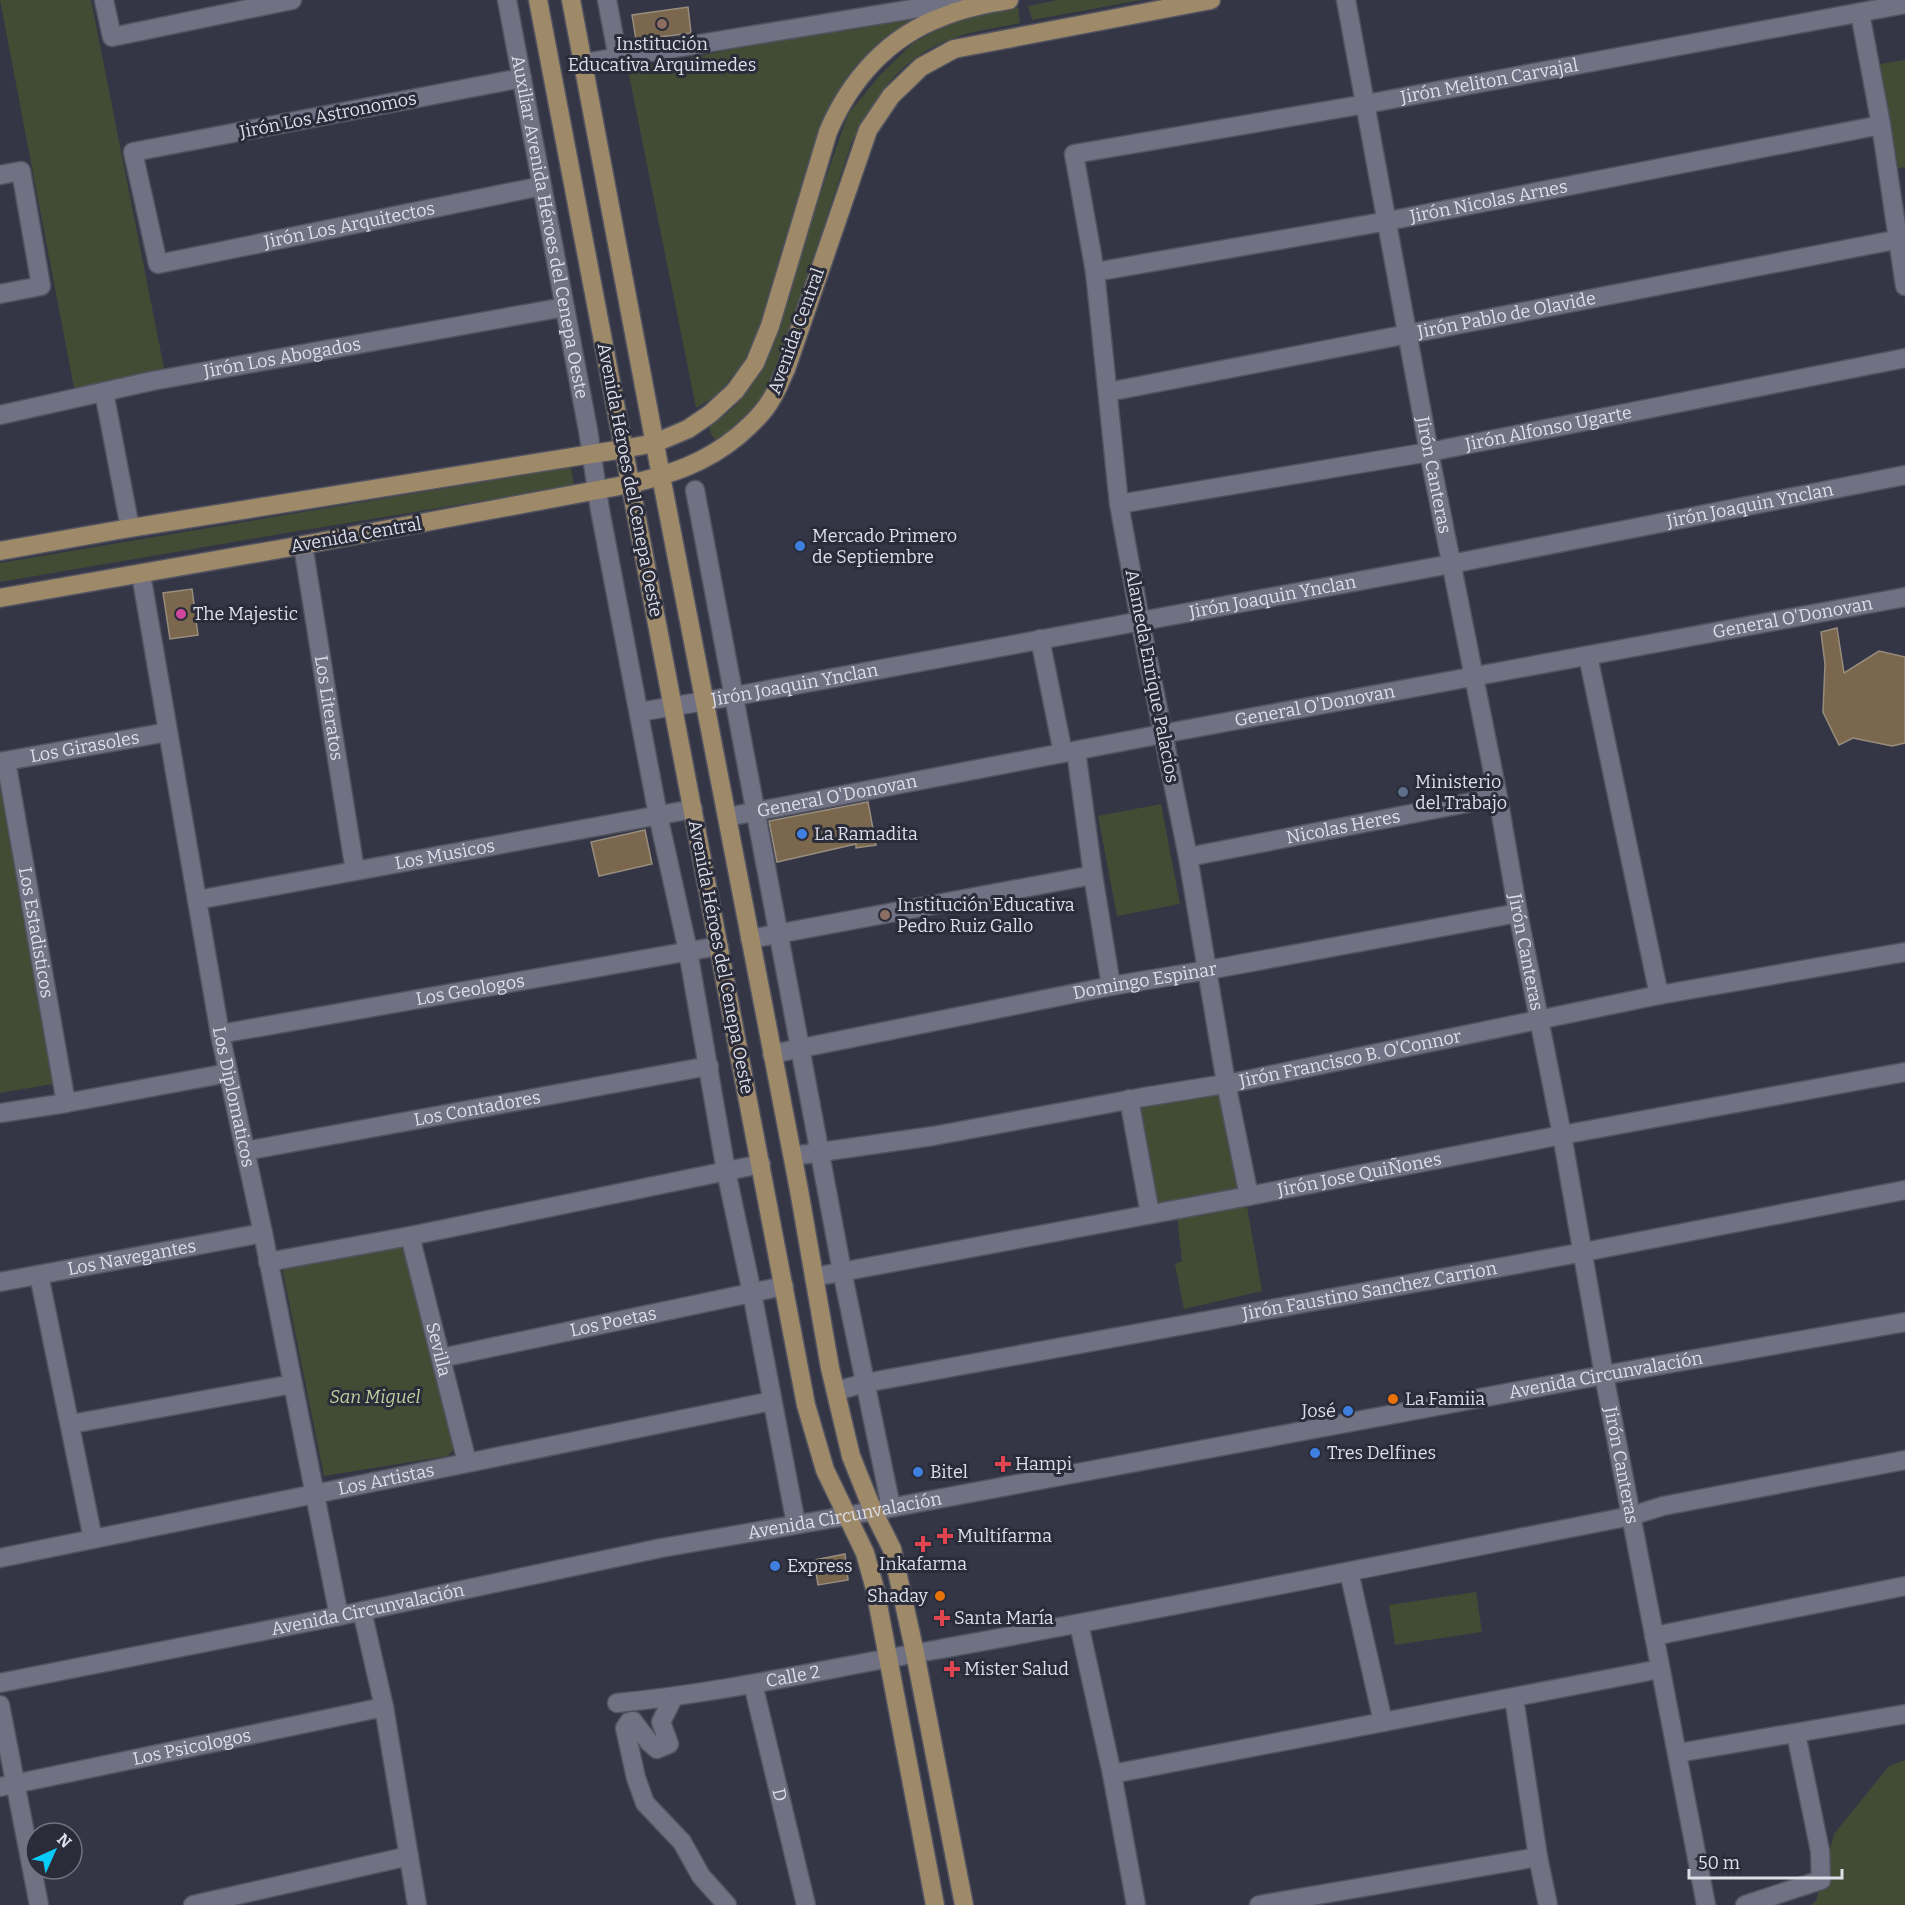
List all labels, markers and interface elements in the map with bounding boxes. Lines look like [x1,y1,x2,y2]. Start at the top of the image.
marker: Institución Educativa Arquimedes [655,17,669,31]
place label: Institución Educativa Arquimedes [568,33,756,76]
street label: Auxiliar Avenida Héroes del Cenepa Oeste [507,53,593,401]
street label: Jirón Meliton Carvajal [1398,54,1580,109]
street label: Jirón Los Astronomos [237,87,418,143]
street label: Jirón Nicolas Arnes [1407,175,1569,228]
street label: Jirón Los Arquitectos [261,197,437,253]
street label: Avenida Central [763,265,829,397]
street label: Jirón Pablo de Olavide [1415,287,1598,343]
street label: Jirón Los Abogados [201,333,362,383]
street label: Avenida Héroes del Cenepa Oeste [593,341,667,619]
street label: Jirón Alfonso Ugarte [1462,401,1634,456]
street label: Jirón Canteras [1412,414,1456,535]
street label: Jirón Joaquin Ynclan [1664,478,1836,533]
street label: Avenida Central [289,513,423,557]
place label: Mercado Primero de Septiembre [812,525,957,568]
marker: Mercado Primero de Septiembre [793,539,807,553]
street label: Alameda Enrique Palacios [1121,567,1183,785]
street label: Jirón Joaquin Ynclan [1186,571,1358,623]
street label: General O'Donovan [1711,592,1875,643]
place label: The Majestic [193,603,298,625]
marker: The Majestic [174,607,188,621]
street label: Los Literatos [310,654,348,762]
street label: Jirón Joaquin Ynclan [709,659,880,711]
street label: General O'Donovan [1233,680,1397,731]
street label: Los Girasoles [28,726,141,767]
street label: General O'Donovan [755,770,920,822]
place label: Ministerio del Trabajo [1415,771,1507,814]
marker: Ministerio del Trabajo [1396,785,1410,799]
street label: Nicolas Heres [1284,805,1402,849]
street label: Avenida Héroes del Cenepa Oeste [684,818,758,1096]
place label: La Ramadita [814,823,918,845]
marker: La Ramadita [795,827,809,841]
street label: Los Musicos [393,835,497,874]
street label: Los Estadisticos [14,865,58,999]
street label: Jirón Canteras [1504,891,1548,1013]
place label: Institución Educativa Pedro Ruiz Gallo [897,894,1075,937]
marker: Institución Educativa Pedro Ruiz Gallo [878,908,892,922]
street label: Domingo Espinar [1071,958,1219,1004]
street label: Los Geologos [414,969,526,1010]
street label: Los Diplomaticos [208,1025,259,1169]
street label: Jirón Francisco B. O'Connor [1236,1025,1463,1092]
street label: Los Contadores [412,1086,542,1131]
street label: Jirón Jose QuiÑones [1275,1148,1443,1201]
street label: Los Navegantes [66,1235,198,1280]
street label: Jirón Faustino Sanchez Carrion [1240,1257,1499,1325]
street label: Los Poetas [568,1302,658,1342]
street label: Sevilla [421,1320,456,1379]
street label: Avenida Circunvalación [1507,1347,1705,1404]
park label: San Miguel [330,1386,421,1408]
place label: La Famiia [1405,1388,1485,1410]
marker: La Famiia [1386,1392,1400,1406]
place label: José [1300,1400,1336,1422]
marker: José [1341,1404,1355,1418]
street label: Jirón Canteras [1599,1404,1643,1526]
place label: Tres Delfines [1327,1442,1436,1464]
marker: Tres Delfines [1308,1446,1322,1460]
place label: Hampi [1015,1453,1072,1475]
marker: Hampi [996,1457,1010,1471]
street label: Los Artistas [336,1459,436,1500]
place label: Bitel [930,1461,968,1483]
marker: Bitel [911,1465,925,1479]
street label: Avenida Circunvalación [746,1487,944,1544]
place label: Multifarma [957,1525,1052,1547]
marker: Multifarma [938,1529,952,1543]
marker: Inkafarma [916,1537,930,1551]
place label: Inkafarma [879,1553,967,1575]
place label: Express [787,1555,853,1577]
marker: Express [768,1559,782,1573]
street label: Avenida Circunvalación [269,1579,467,1640]
place label: Shaday [867,1585,928,1607]
marker: Shaday [933,1589,947,1603]
place label: Santa María [954,1607,1054,1629]
marker: Santa María [935,1611,949,1625]
place label: Mister Salud [964,1658,1069,1680]
street label: Calle 2 [764,1660,822,1692]
marker: Mister Salud [945,1662,959,1676]
street label: Los Psicologos [131,1724,253,1770]
street label: D [767,1786,792,1804]
north arrow [24,1821,84,1881]
text: N [53,1830,75,1852]
scale bar [1689,1842,1842,1880]
text: 50 m [1698,1852,1740,1874]

